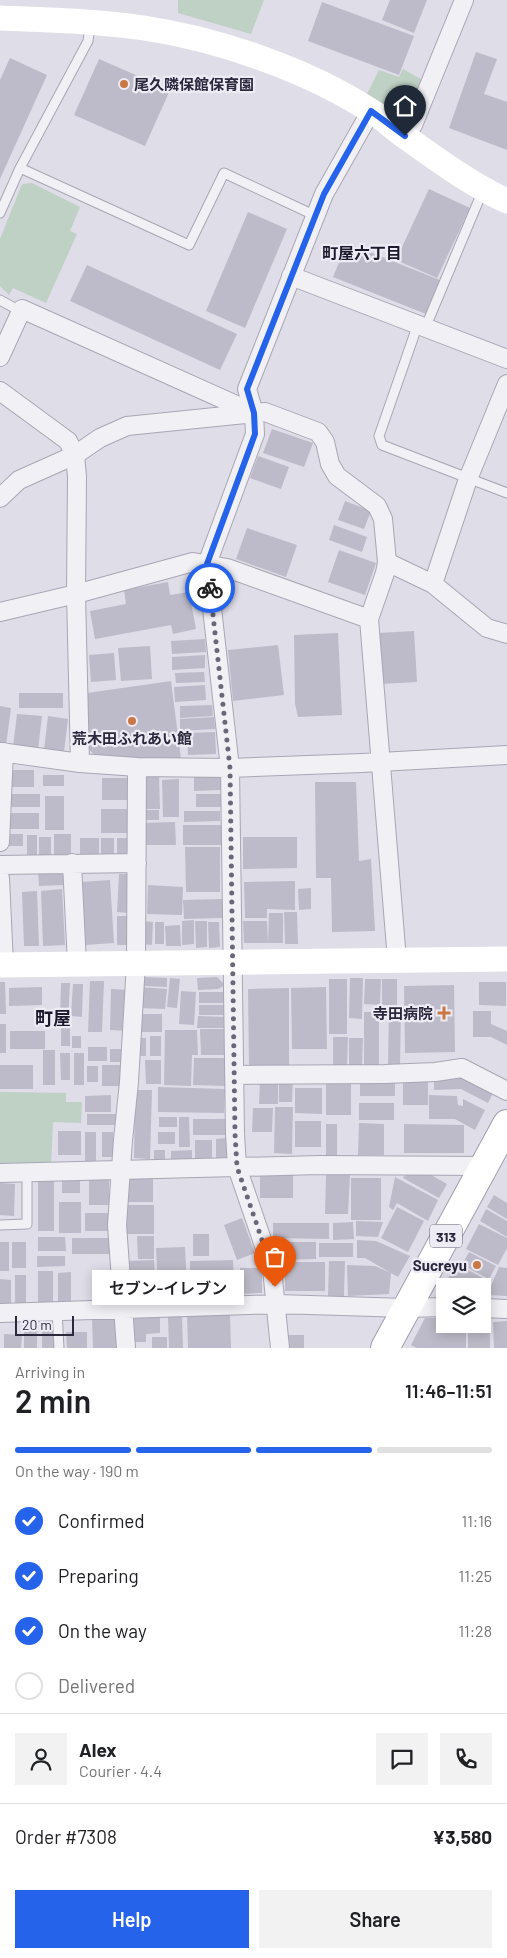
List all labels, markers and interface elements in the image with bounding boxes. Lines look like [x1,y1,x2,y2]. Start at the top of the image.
place label: 尾久隣保館保育園 [134,75,254,93]
marker: 尾久隣保館保育園 [118,78,130,90]
pin [384,85,426,136]
icon: home [391,92,419,120]
district label: 町屋六丁目 [322,243,402,262]
courier [185,563,235,613]
icon: bike [196,574,224,602]
marker: 荒木田ふれあい館 [126,715,138,727]
place label: 荒木田ふれあい館 [72,729,192,747]
place label: 寺田病院 [373,1004,433,1022]
marker: 寺田病院 [437,1006,451,1020]
district label: 町屋 [35,1007,71,1029]
road number: 313 [430,1224,462,1248]
pin [254,1236,296,1287]
icon: bag [261,1243,289,1271]
place label: Sucreyu [413,1256,467,1274]
marker: Sucreyu [471,1259,483,1271]
callout: セブン-イレブン [92,1270,245,1304]
text: セブン-イレブン [109,1278,227,1297]
map controls [436,1278,491,1333]
button: layers [436,1278,491,1333]
scale bar [15,1313,74,1336]
text: 20 m [22,1316,52,1333]
text: Arriving in [15,1362,85,1381]
text: 11:46–11:51 [405,1379,492,1402]
text: 2 min [15,1381,91,1419]
text: On the way · 190 m [15,1461,139,1480]
icon: check [15,1507,43,1535]
text: Confirmed [58,1509,145,1532]
text: 11:16 [461,1511,492,1530]
icon: check [15,1562,43,1590]
text: Preparing [58,1564,139,1587]
text: 11:25 [459,1566,492,1585]
icon: check [15,1617,43,1645]
text: On the way [58,1619,147,1642]
text: 11:28 [458,1621,492,1640]
text: Delivered [58,1674,135,1697]
button: person [15,1733,67,1785]
button: chat [376,1733,428,1785]
button: phone [440,1733,492,1785]
text: Alex [79,1738,117,1761]
text: Courier · 4.4 [79,1761,162,1780]
text: Order #7308 [15,1825,117,1848]
text: ¥3,580 [432,1825,492,1848]
button: Help [15,1890,249,1948]
button: Share [259,1890,492,1948]

